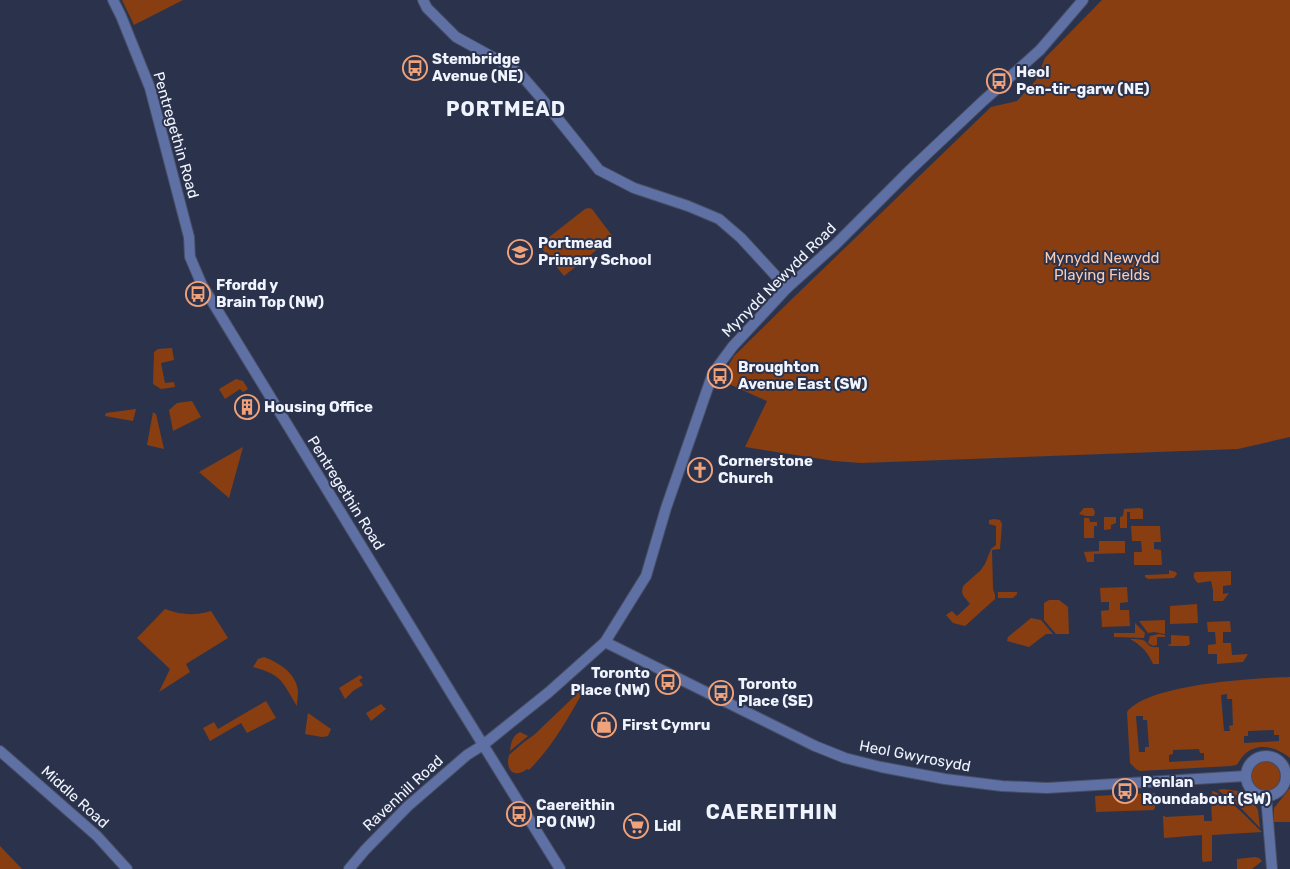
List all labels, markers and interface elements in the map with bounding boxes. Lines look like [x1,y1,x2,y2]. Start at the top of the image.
place label: Stembridge Avenue (NE) [432,50,524,85]
bus stop icon: Stembridge Avenue (NE) [402,55,428,81]
place label: Heol Pen-tir-garw (NE) [1016,63,1150,98]
bus stop icon: Heol Pen-tir-garw (NE) [986,68,1012,94]
street label: Pentregethin Road [149,70,203,200]
district label: PORTMEAD [446,97,566,121]
street label: Mynydd Newydd Road [718,219,840,341]
place label: Portmead Primary School [538,234,652,269]
school or university icon: Portmead Primary School [507,239,533,265]
park label: Mynydd Newydd Playing Fields [1044,249,1160,284]
place label: Ffordd y Brain Top (NW) [216,276,324,311]
bus stop icon: Ffordd y Brain Top (NW) [185,281,211,307]
place label: Broughton Avenue East (SW) [738,358,868,393]
bus stop icon: Broughton Avenue East (SW) [707,363,733,389]
building icon: Housing Office [234,394,260,420]
place label: Housing Office [264,398,373,416]
street label: Pentregethin Road [304,433,388,553]
place label: Cornerstone Church [718,452,813,487]
church icon: Cornerstone Church [687,457,713,483]
place label: Toronto Place (NW) [571,664,650,699]
bus stop icon: Toronto Place (NW) [655,669,681,695]
place label: Toronto Place (SE) [738,675,813,710]
bus stop icon: Toronto Place (SE) [708,680,734,706]
shop icon: First Cymru [591,712,617,738]
place label: First Cymru [622,716,710,734]
street label: Heol Gwyrosydd [858,736,972,776]
street label: Ravenhill Road [359,751,447,835]
street label: Middle Road [38,762,112,832]
place label: Penlan Roundabout (SW) [1142,773,1271,808]
bus stop icon: Penlan Roundabout (SW) [1112,778,1138,804]
place label: Caereithin PO (NW) [536,796,615,831]
district label: CAEREITHIN [706,800,838,824]
bus stop icon: Caereithin PO (NW) [506,801,532,827]
supermarket icon: Lidl [623,813,649,839]
place label: Lidl [654,817,681,835]

